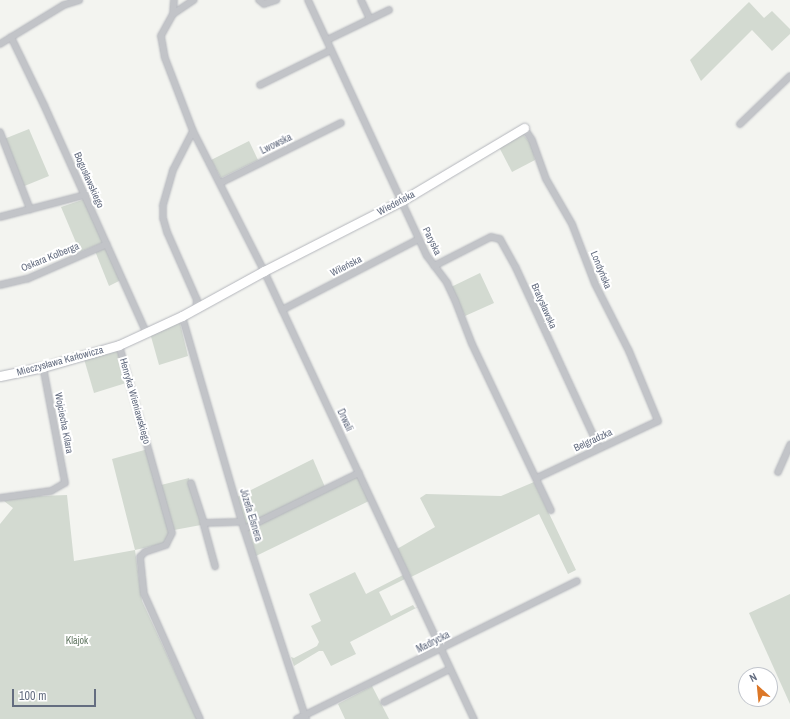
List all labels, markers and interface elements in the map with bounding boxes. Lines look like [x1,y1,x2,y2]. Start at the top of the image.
street label: Lwowska [258,131,294,157]
street label: Bogusławskiego [71,150,107,210]
street label: Wiedeńska [375,188,417,218]
street label: Paryska [420,225,444,257]
street label: Oskara Kolberga [19,240,81,274]
street label: Londyńska [588,249,614,291]
street label: Wileńska [328,253,364,279]
street label: Bratysławska [529,281,559,331]
street label: Mieczysława Karłowicza [15,344,105,378]
street label: Henryka Wieniawskiego [117,357,153,445]
street label: Wojciecha Kilara [52,392,76,454]
street label: Drwali [335,407,355,433]
street label: Belgradzka [572,426,614,454]
street label: Józefa Elsnera [237,487,265,543]
street label: Madrycka [414,629,452,655]
park label: Klajok [66,635,88,647]
north arrow [738,667,778,707]
text: N [747,669,759,685]
scale bar [14,681,98,707]
text: 100 m [19,688,46,704]

